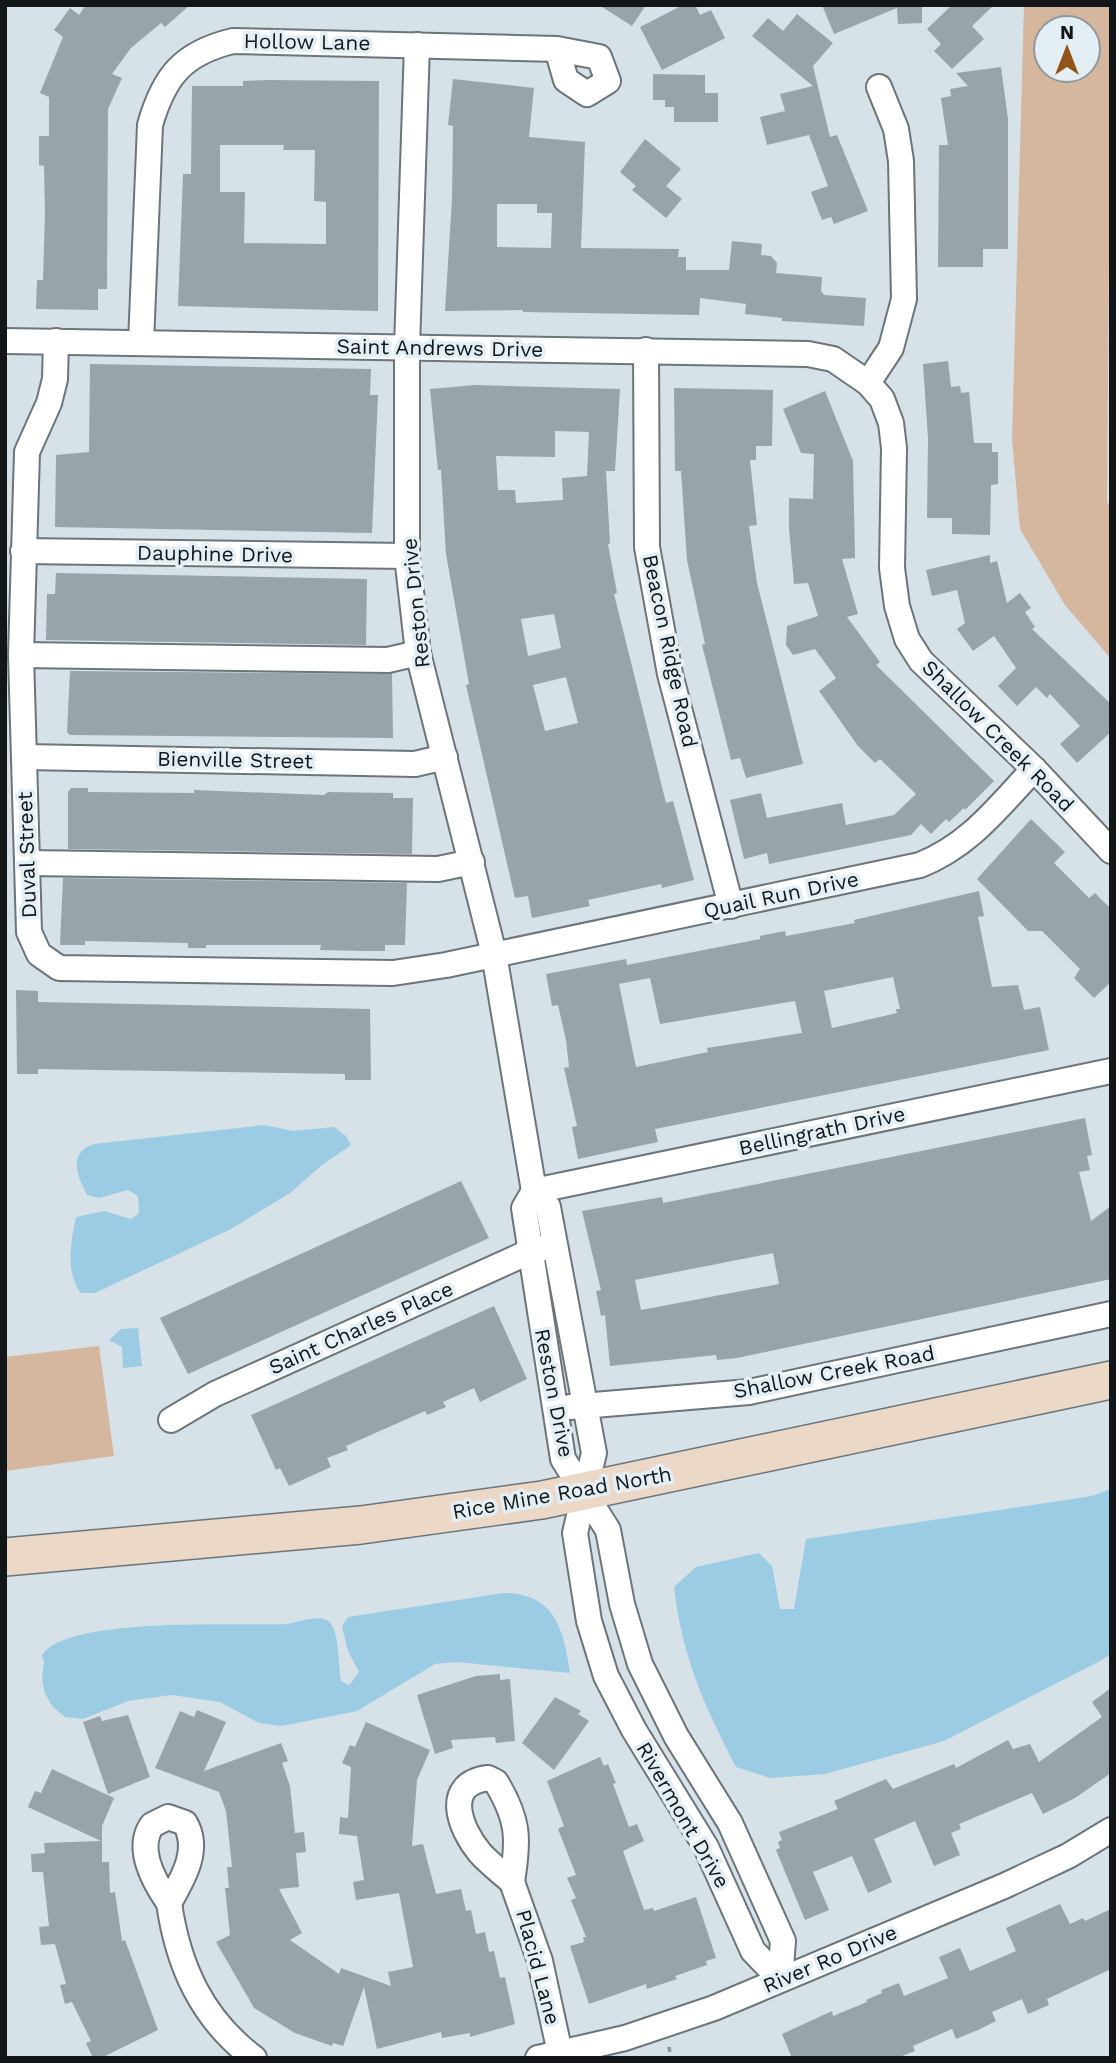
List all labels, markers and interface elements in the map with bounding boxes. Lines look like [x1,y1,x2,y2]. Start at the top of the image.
north arrow [1032,14,1102,84]
text: N [1060,21,1074,44]
street label: Hollow Lane [243,28,371,55]
street label: Saint Andrews Drive [337,333,544,362]
street label: Reston Drive [396,537,435,669]
street label: Dauphine Drive [137,540,293,567]
street label: Beacon Ridge Road [638,552,703,750]
street label: Shallow Creek Road [917,655,1079,817]
street label: Bienville Street [157,746,313,773]
street label: Duval Street [12,791,41,919]
street label: Quail Run Drive [701,866,861,923]
street label: Bellingrath Drive [736,1101,907,1160]
street label: Saint Charles Place [265,1276,457,1379]
street label: Reston Drive [530,1326,579,1459]
street label: Shallow Creek Road [731,1340,937,1403]
street label: Rice Mine Road North [450,1461,674,1524]
street label: Rivermont Drive [631,1737,735,1892]
street label: Placid Lane [511,1906,566,2027]
street label: River Ro Drive [759,1919,901,1998]

